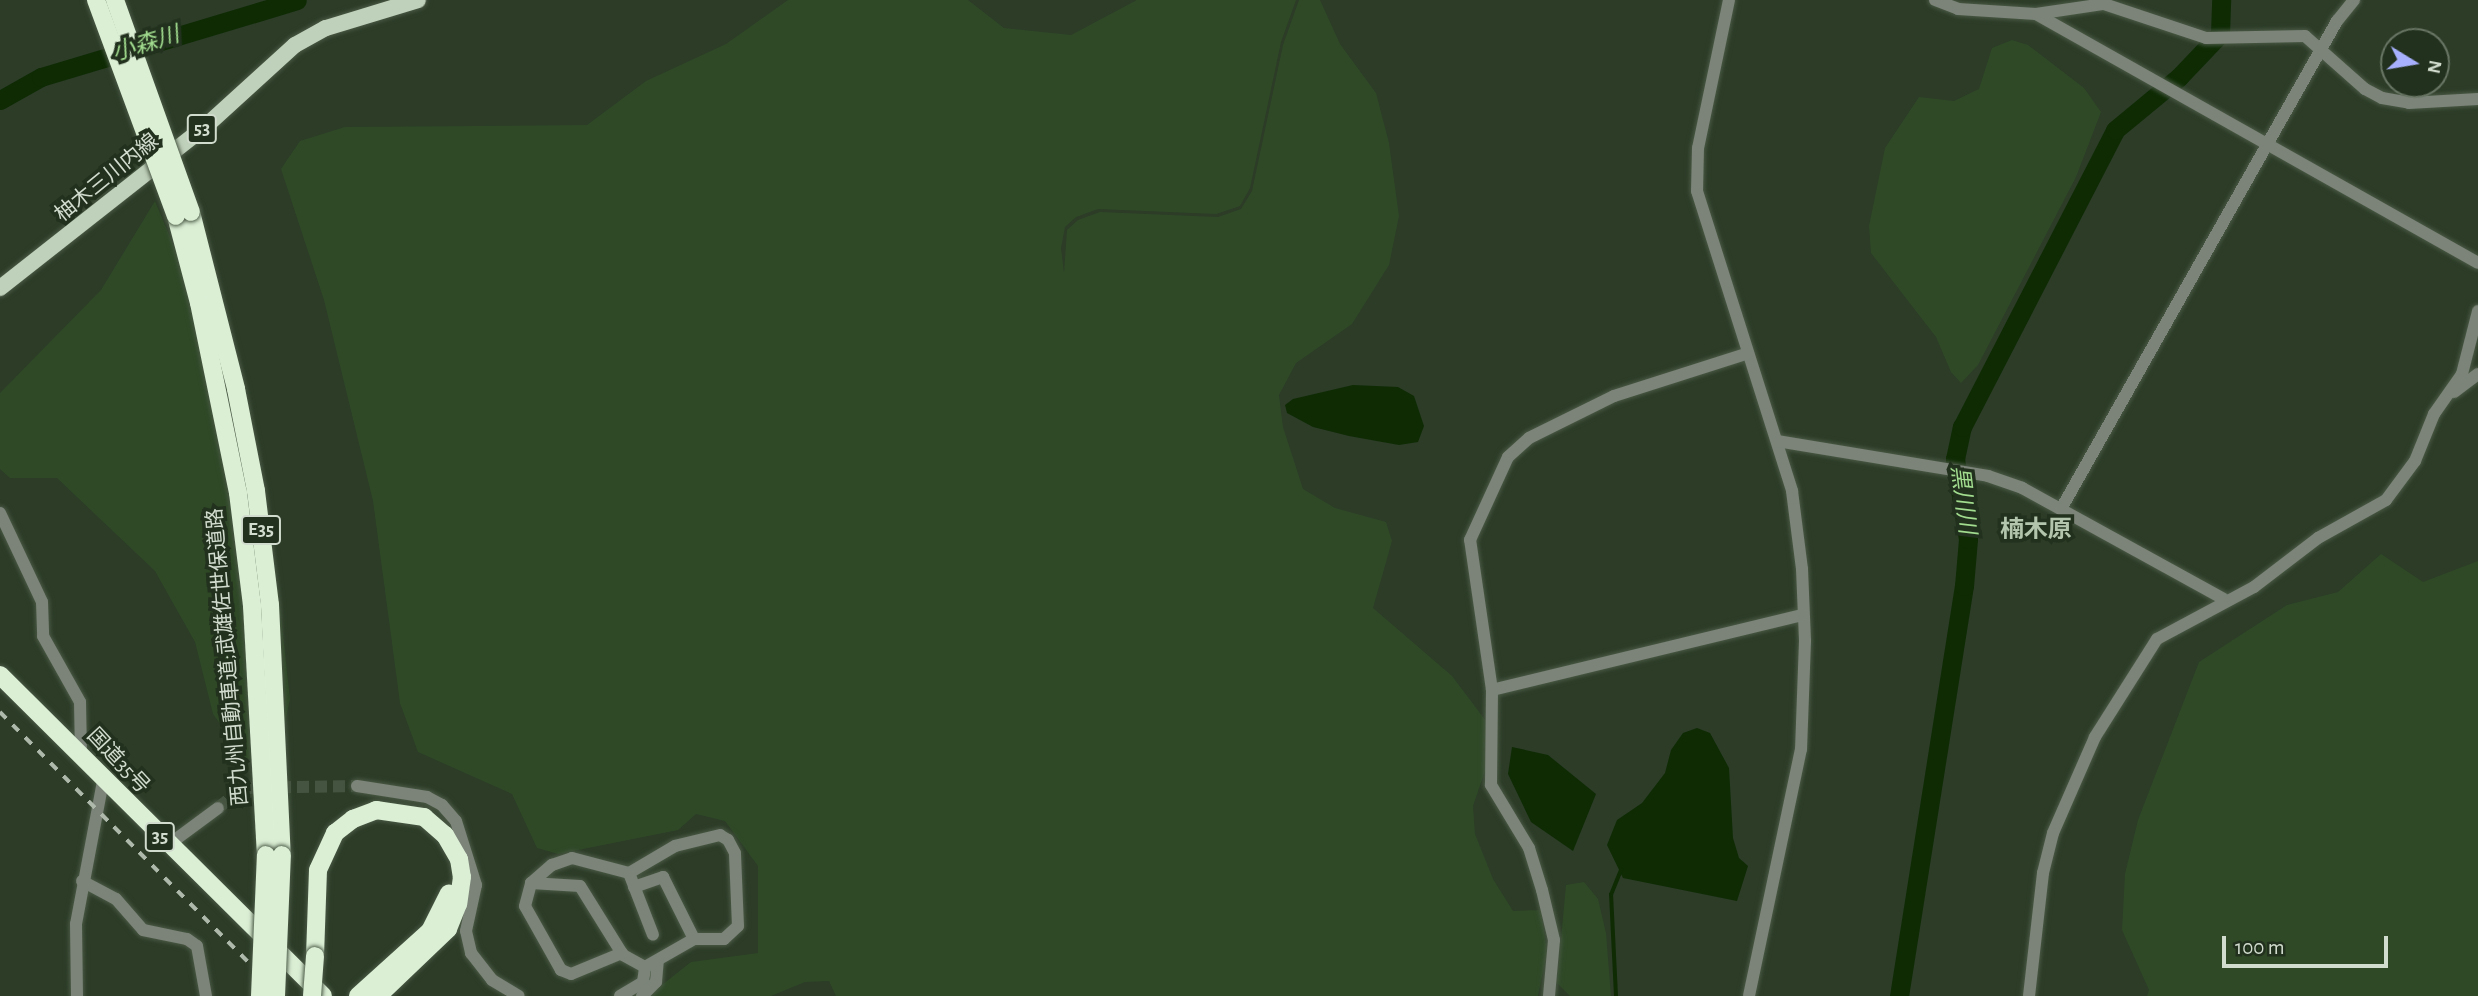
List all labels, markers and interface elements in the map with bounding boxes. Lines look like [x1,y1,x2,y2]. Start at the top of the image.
water label: 小森川 [109,22,183,68]
north arrow [2380,28,2450,98]
text: N [2424,58,2445,75]
road number: 53 [186,113,218,144]
street label: 柚木三川内線 [50,129,164,227]
water label: 黒川川 [1944,464,1980,536]
street label: 西九州自動車道;武雄佐世保道路 [202,507,254,807]
road number: E35 [240,514,282,545]
district label: 楠木原 [2000,517,2072,545]
street label: 国道35号 [81,723,155,799]
road number: 35 [144,822,176,852]
scale bar [2226,922,2392,966]
text: 100 m [2235,937,2285,958]

